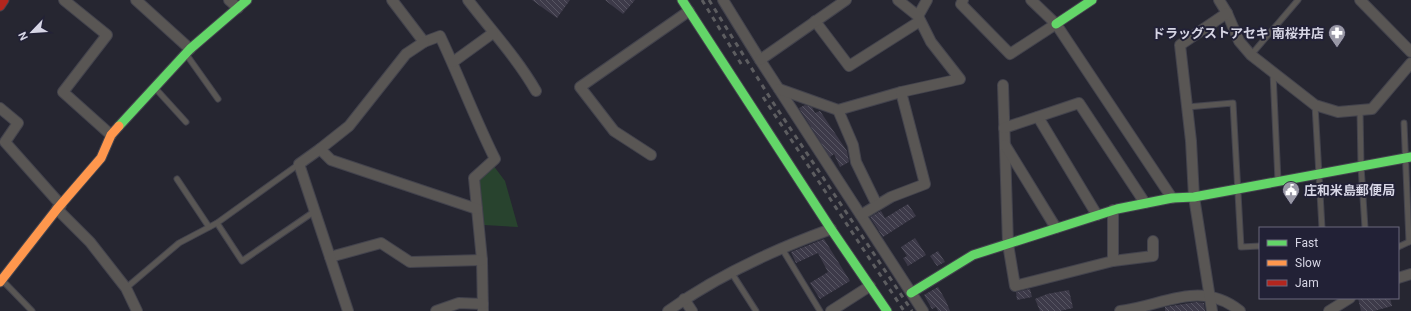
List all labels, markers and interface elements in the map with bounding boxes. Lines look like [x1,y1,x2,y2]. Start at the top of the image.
north arrow [12,12,52,52]
pharmacy icon: ドラッグストアセキ 南桜井店 [1327,23,1347,48]
place label: ドラッグストアセキ 南桜井店 [1152,26,1324,41]
text: N [16,30,31,42]
public building icon: 庄和米島郵便局 [1281,180,1301,205]
place label: 庄和米島郵便局 [1304,183,1395,198]
legend [1259,227,1399,299]
text: Fast [1295,236,1318,250]
text: Slow [1295,256,1321,270]
text: Jam [1295,276,1319,290]

